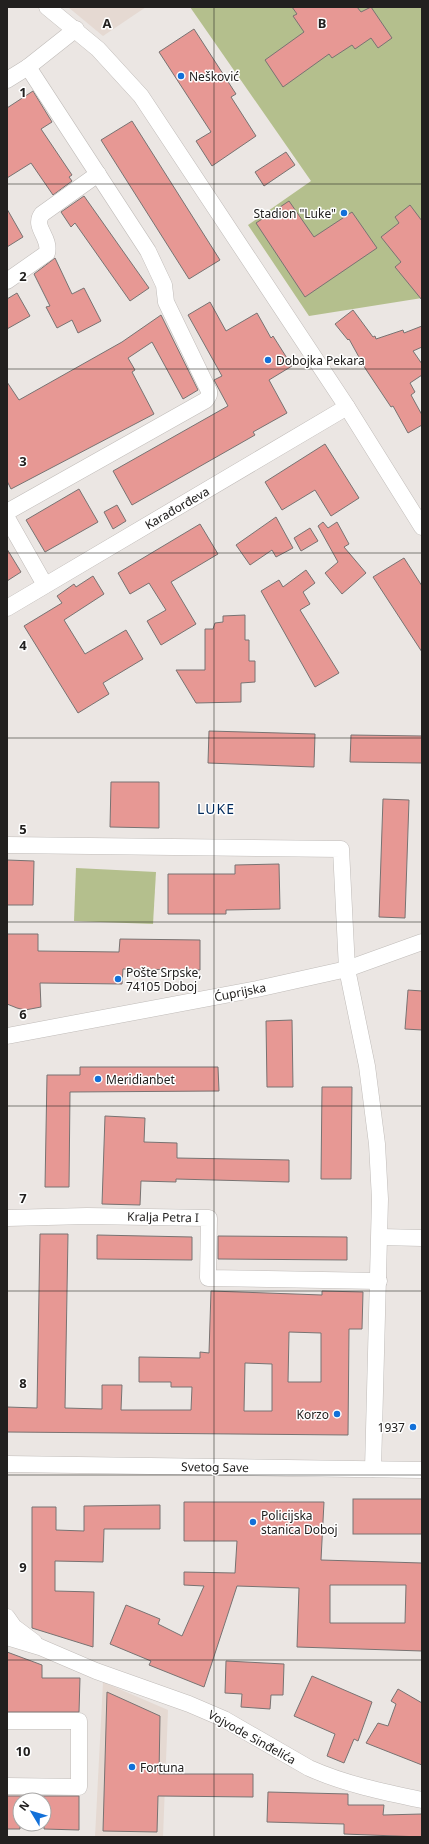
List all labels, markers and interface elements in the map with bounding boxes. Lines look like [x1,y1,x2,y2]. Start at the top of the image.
text: A [103,14,112,32]
text: B [318,14,326,32]
place label: Nešković [189,68,239,85]
marker: Nešković [176,71,186,81]
text: 1 [19,83,27,101]
place label: Stadion "Luke" [254,205,336,222]
marker: Stadion "Luke" [339,208,349,218]
text: 2 [19,267,27,285]
place label: Dobojka Pekara [276,352,365,369]
marker: Dobojka Pekara [263,355,273,365]
text: 3 [19,452,27,470]
street label: Karađorđeva [142,483,212,533]
text: 4 [19,636,27,654]
district label: LUKE [197,799,235,818]
text: 5 [19,820,27,838]
place label: Pošte Srpske, 74105 Doboj [126,964,202,995]
marker: Pošte Srpske, 74105 Doboj [113,974,123,984]
street label: Ćuprijska [213,979,267,1005]
text: 6 [19,1005,27,1023]
place label: Meridianbet [106,1071,175,1088]
marker: Meridianbet [93,1074,103,1084]
text: 7 [19,1189,27,1207]
street label: Kralja Petra I [127,1208,199,1226]
text: 8 [19,1374,27,1392]
place label: Korzo [296,1406,329,1423]
marker: Korzo [332,1409,342,1419]
place label: 1937 [378,1419,405,1436]
marker: 1937 [408,1422,418,1432]
street label: Svetog Save [181,1458,249,1476]
place label: Policijska stanica Doboj [261,1507,338,1538]
marker: Policijska stanica Doboj [248,1517,258,1527]
text: 9 [19,1558,27,1576]
street label: Vojvode Sinđelića [205,1706,299,1768]
text: 10 [16,1742,30,1760]
place label: Fortuna [140,1759,184,1776]
marker: Fortuna [127,1762,137,1772]
north arrow [12,1792,52,1832]
text: N [15,1797,32,1814]

